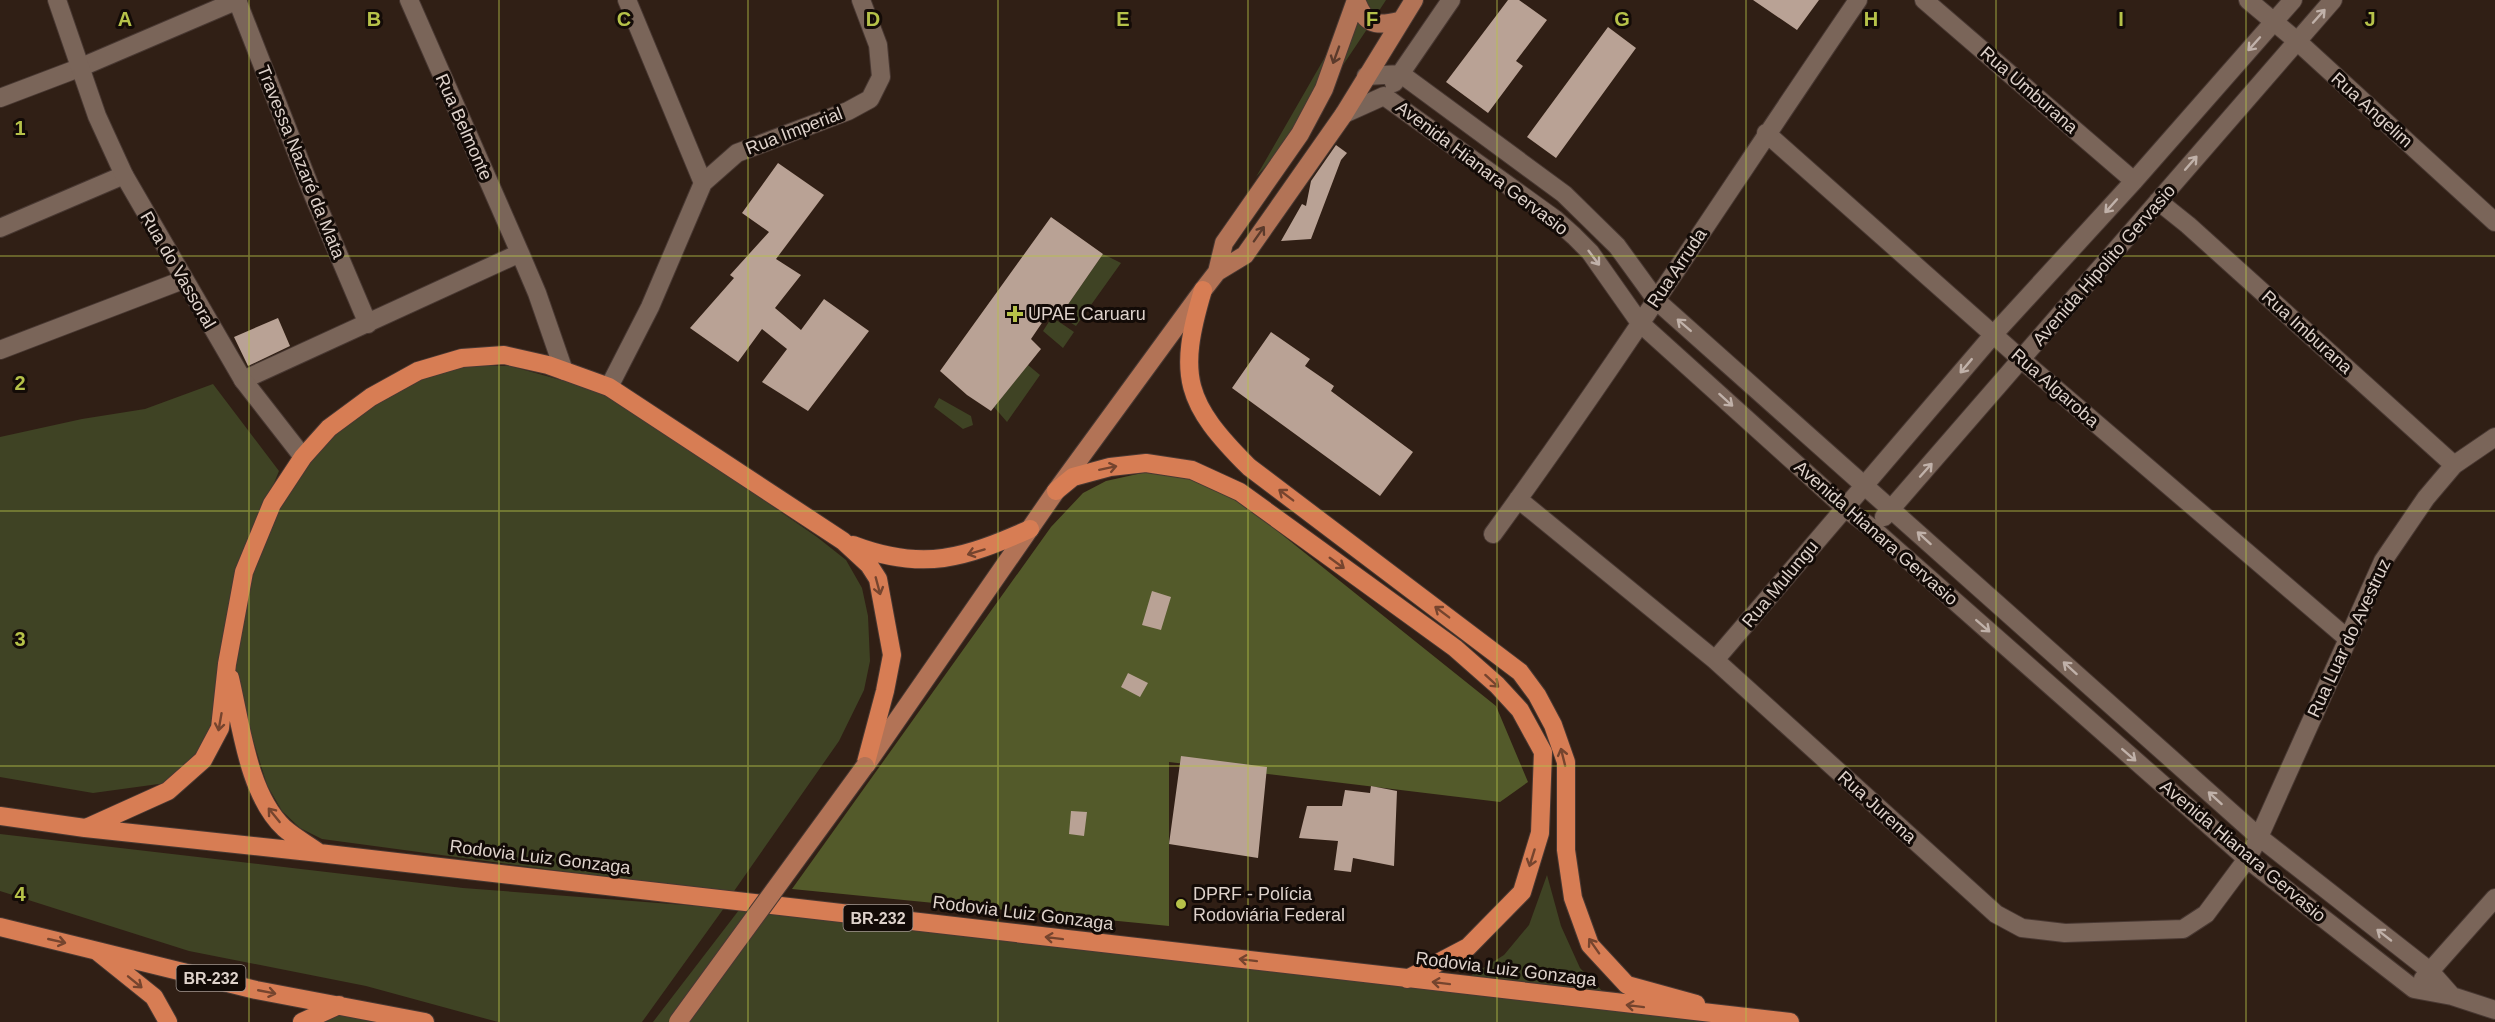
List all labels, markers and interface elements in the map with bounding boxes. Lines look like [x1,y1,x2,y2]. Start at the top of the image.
text: A [118,8,132,30]
text: B [367,8,381,30]
text: C [617,8,631,30]
text: D [866,8,880,30]
text: E [1116,8,1130,30]
text: F [1366,8,1378,30]
text: G [1614,8,1630,30]
text: H [1864,8,1878,30]
text: I [2118,8,2124,30]
text: J [2364,8,2376,30]
one-way arrow [2312,9,2326,24]
one-way arrow [2247,36,2261,51]
street label: Rua Umburana [1976,42,2082,138]
one-way arrow [1330,45,1341,64]
street label: Travessa Nazaré da Mata [253,63,349,262]
street label: Rua Angelim [2327,68,2417,152]
street label: Rua Belmonte [432,71,496,183]
street label: Avenida Hianara Gervasio [1392,97,1572,239]
street label: Rua Imperial [743,103,845,159]
text: 1 [14,117,26,139]
one-way arrow [2184,156,2198,171]
street label: Avenida Hipolito Gervasio [2029,180,2179,350]
one-way arrow [2104,198,2118,213]
street label: Rua do Vassoral [136,208,220,332]
street label: Rua Arruda [1643,224,1711,311]
one-way arrow [1253,226,1265,243]
one-way arrow [1588,250,1601,266]
street label: Rua Imburana [2258,286,2357,378]
place label: UPAE Caruaru [1028,304,1146,324]
marker: UPAE Caruaru [1006,305,1024,323]
one-way arrow [1677,318,1692,332]
street label: Rua Algaroba [2007,345,2103,432]
one-way arrow [1960,358,1973,374]
text: 2 [14,372,26,394]
one-way arrow [1718,393,1733,407]
street label: Avenida Hianara Gervasio [1790,457,1962,609]
one-way arrow [1098,462,1117,473]
one-way arrow [1919,462,1933,477]
one-way arrow [1278,488,1294,501]
one-way arrow [1917,531,1932,545]
street label: Rua Mulungu [1738,537,1822,631]
one-way arrow [967,547,986,558]
street label: Rua Luar do Avestruz [2303,555,2395,721]
one-way arrow [1329,557,1345,569]
one-way arrow [873,576,885,595]
one-way arrow [1434,606,1450,618]
one-way arrow [1975,619,1990,633]
text: 3 [14,628,26,650]
one-way arrow [2063,661,2078,675]
one-way arrow [1485,674,1500,688]
one-way arrow [214,712,225,732]
one-way arrow [1557,748,1569,767]
one-way arrow [2121,748,2136,762]
street label: Rua Jurema [1834,767,1921,848]
street label: Avenida Hianara Gervasio [2156,776,2330,926]
one-way arrow [2208,791,2223,805]
one-way arrow [268,807,281,823]
street label: Rodovia Luiz Gonzaga [448,836,633,878]
one-way arrow [1526,848,1537,867]
text: 4 [14,883,26,905]
place label: DPRF - Polícia Rodoviária Federal [1193,884,1345,925]
street label: Rodovia Luiz Gonzaga [931,892,1116,934]
marker: DPRF - Polícia Rodoviária Federal [1174,897,1188,911]
road number: BR-232 [844,905,912,931]
one-way arrow [2376,929,2392,942]
one-way arrow [1045,932,1064,943]
one-way arrow [47,935,66,947]
one-way arrow [1588,939,1600,955]
street label: Rodovia Luiz Gonzaga [1414,948,1599,990]
one-way arrow [1238,955,1258,966]
road number: BR-232 [176,965,246,991]
one-way arrow [127,976,143,989]
one-way arrow [1432,977,1452,988]
one-way arrow [257,987,276,998]
one-way arrow [1626,1000,1646,1011]

